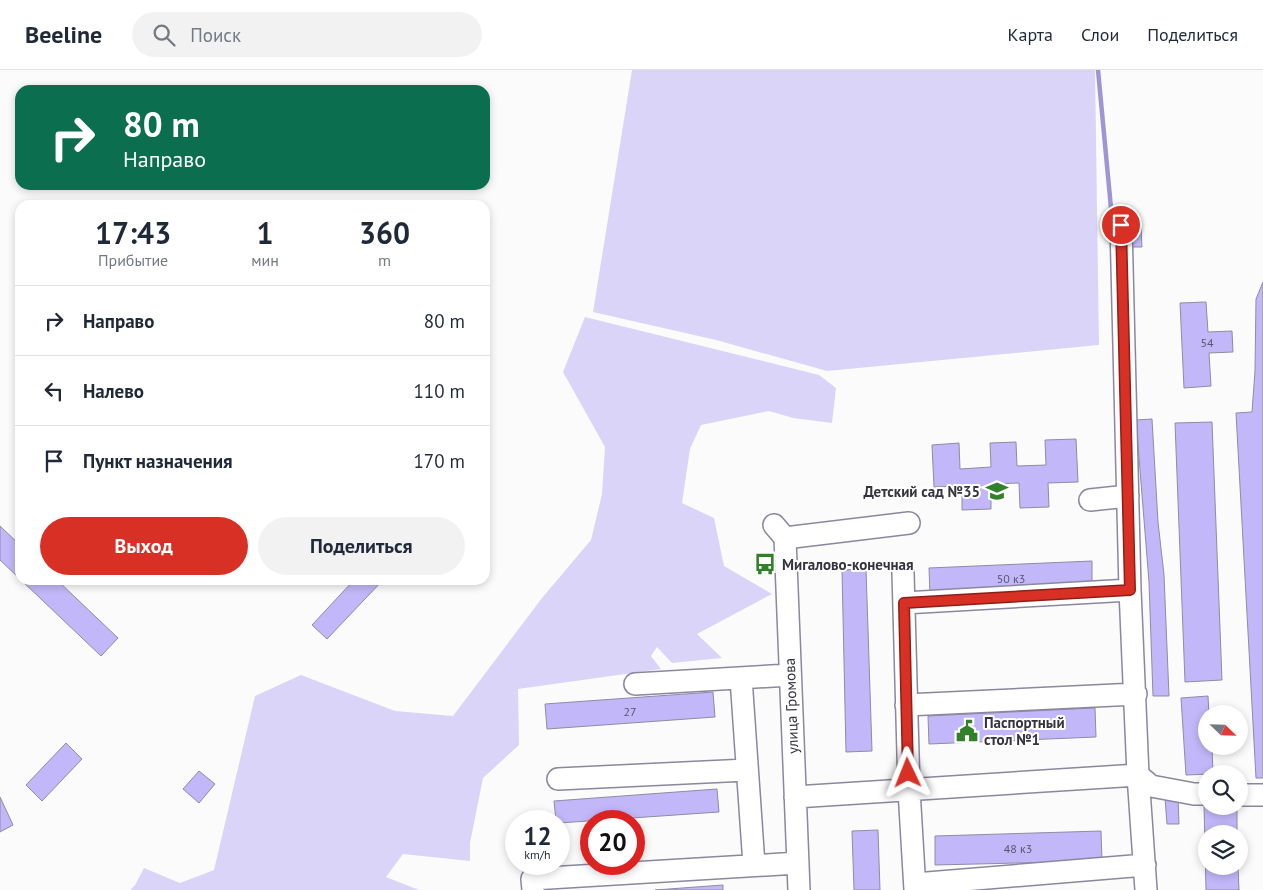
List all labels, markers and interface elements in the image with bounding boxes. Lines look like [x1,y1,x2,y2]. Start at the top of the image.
search box [132,12,482,57]
text: Beeline [25,19,102,50]
icon: search [150,21,178,49]
text: Поиск [190,23,241,47]
text: Карта [1008,23,1053,46]
text: Слои [1081,23,1119,46]
text: Поделиться [1147,23,1238,46]
text: 80 m [123,101,200,147]
icon: right [40,105,105,170]
text: Направо [123,145,206,173]
pin [1100,204,1142,246]
icon: arrive [1107,211,1135,239]
text: 17:43 [95,213,171,252]
text: 1 [257,213,274,252]
text: 360 [359,213,410,252]
text: Прибытие [98,250,168,270]
text: мин [251,250,279,270]
text: m [378,250,391,270]
icon: right [40,307,68,335]
text: Направо [83,309,154,333]
text: 80 m [424,309,465,333]
house number: 54 [1200,335,1214,350]
icon: left [40,377,68,405]
text: Налево [83,379,144,403]
text: 110 m [413,379,465,403]
icon: arrive [40,447,68,475]
text: Пункт назначения [83,449,233,473]
text: 170 m [413,449,465,473]
school or university icon: Детский сад №35 [984,478,1010,504]
place label: Детский сад №35 [863,482,980,501]
button: Выход [40,517,248,575]
button: Поделиться [258,517,465,575]
bus stop icon: Мигалово-конечная [752,551,778,577]
place label: Мигалово-конечная [782,555,914,574]
house number: 50 к3 [997,571,1025,586]
street label: улица Громова [780,658,802,754]
house number: 27 [623,704,637,719]
north arrow [1198,705,1248,755]
map controls [1198,705,1248,875]
place label: Паспортный стол №1 [984,713,1065,749]
public building icon: Паспортный стол №1 [954,718,980,744]
position arrow [881,746,933,798]
button: search [1198,765,1248,815]
speed limit sign: 20 [580,810,645,875]
text: 12 [523,820,552,852]
button: layers [1198,825,1248,875]
house number: 48 к3 [1004,841,1032,856]
text: km/h [524,847,551,862]

